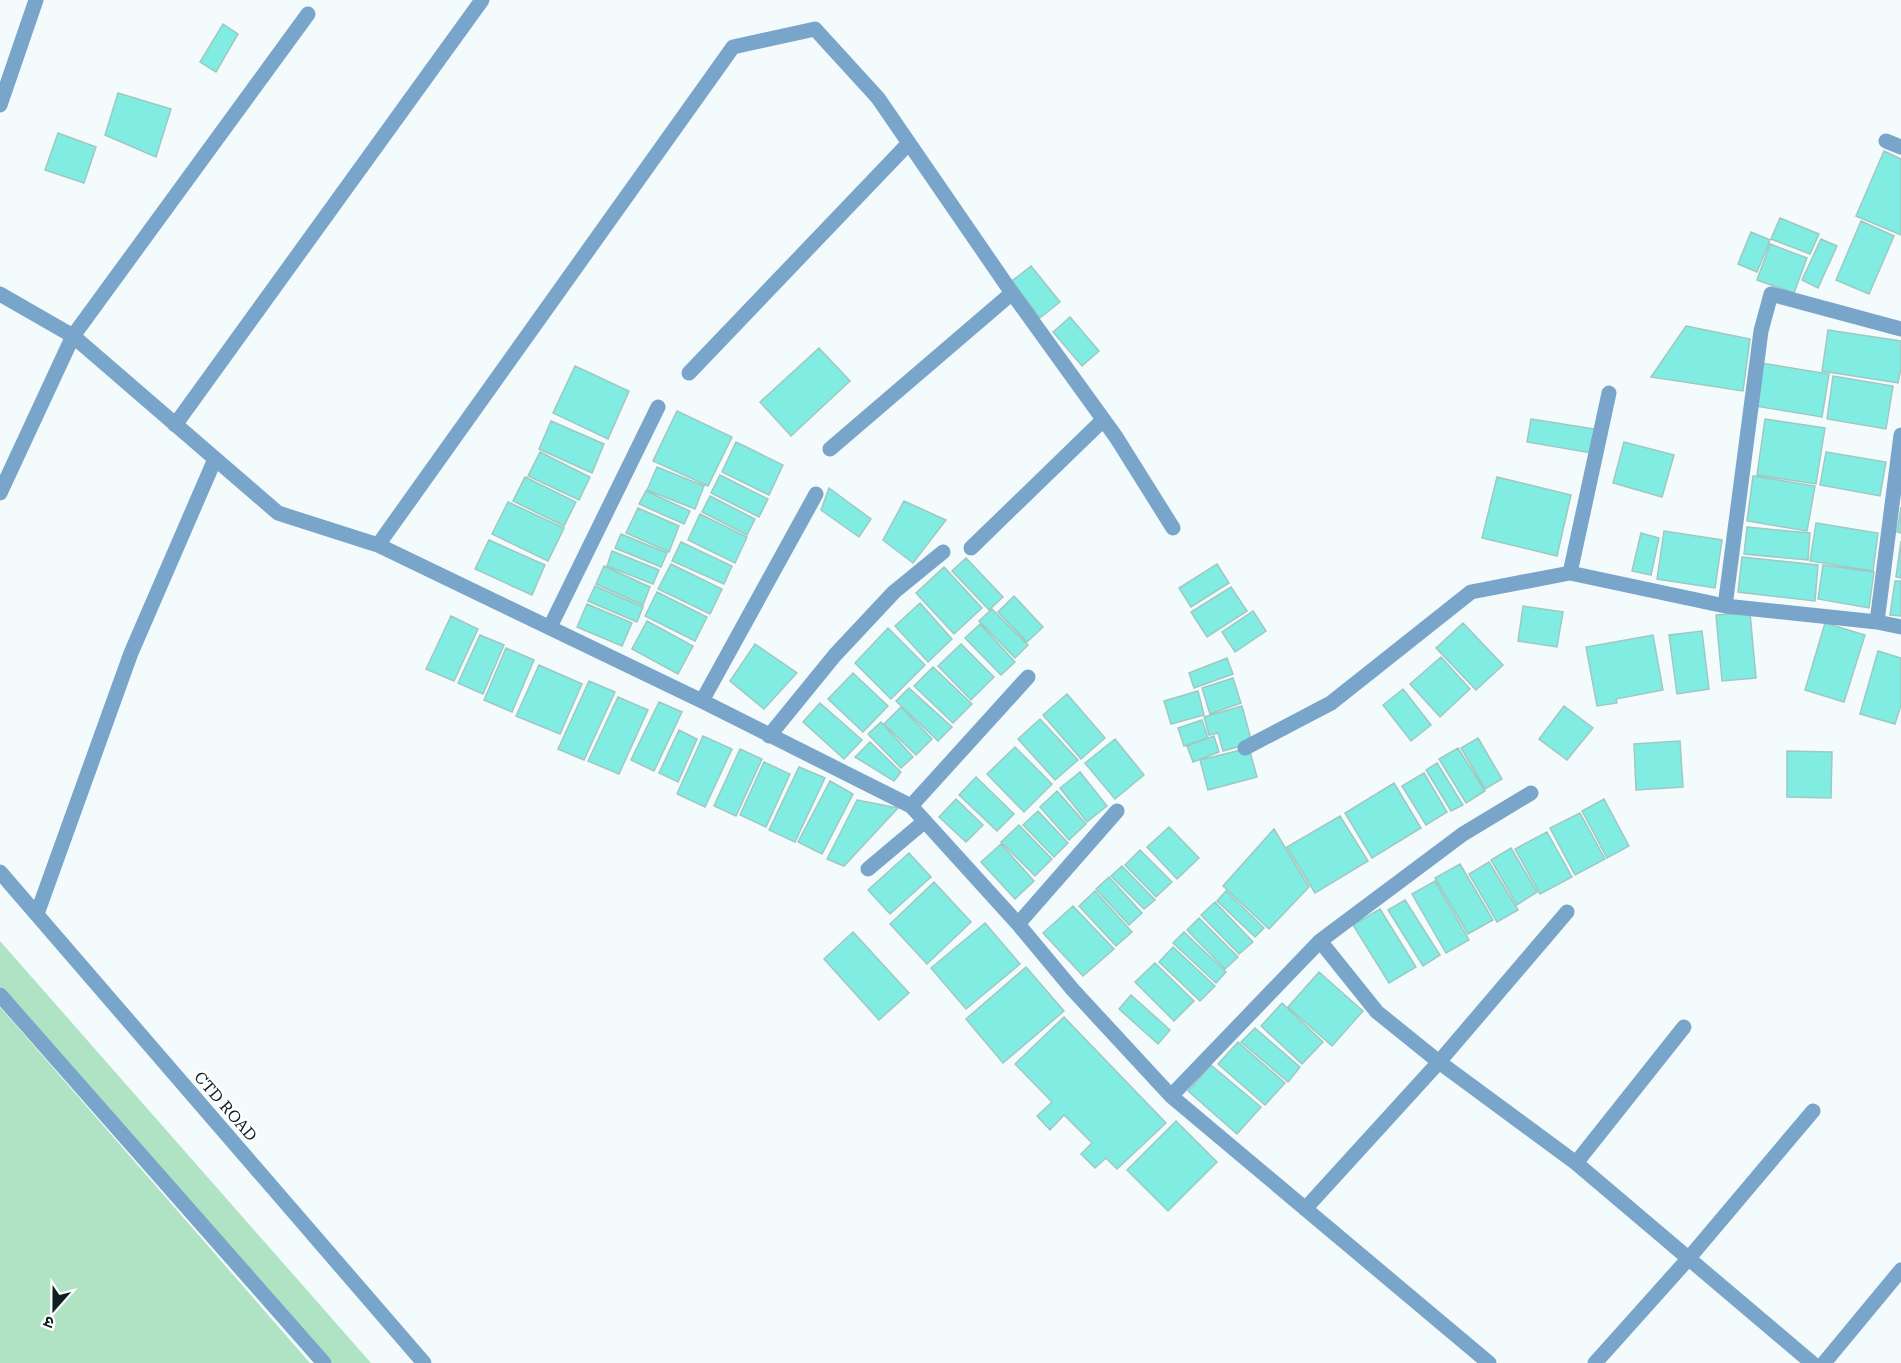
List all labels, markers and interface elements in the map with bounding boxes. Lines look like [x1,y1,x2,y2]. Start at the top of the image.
street label: CTD ROAD [190,1068,261,1145]
north arrow [24,1279,84,1339]
text: उ [40,1312,57,1333]

